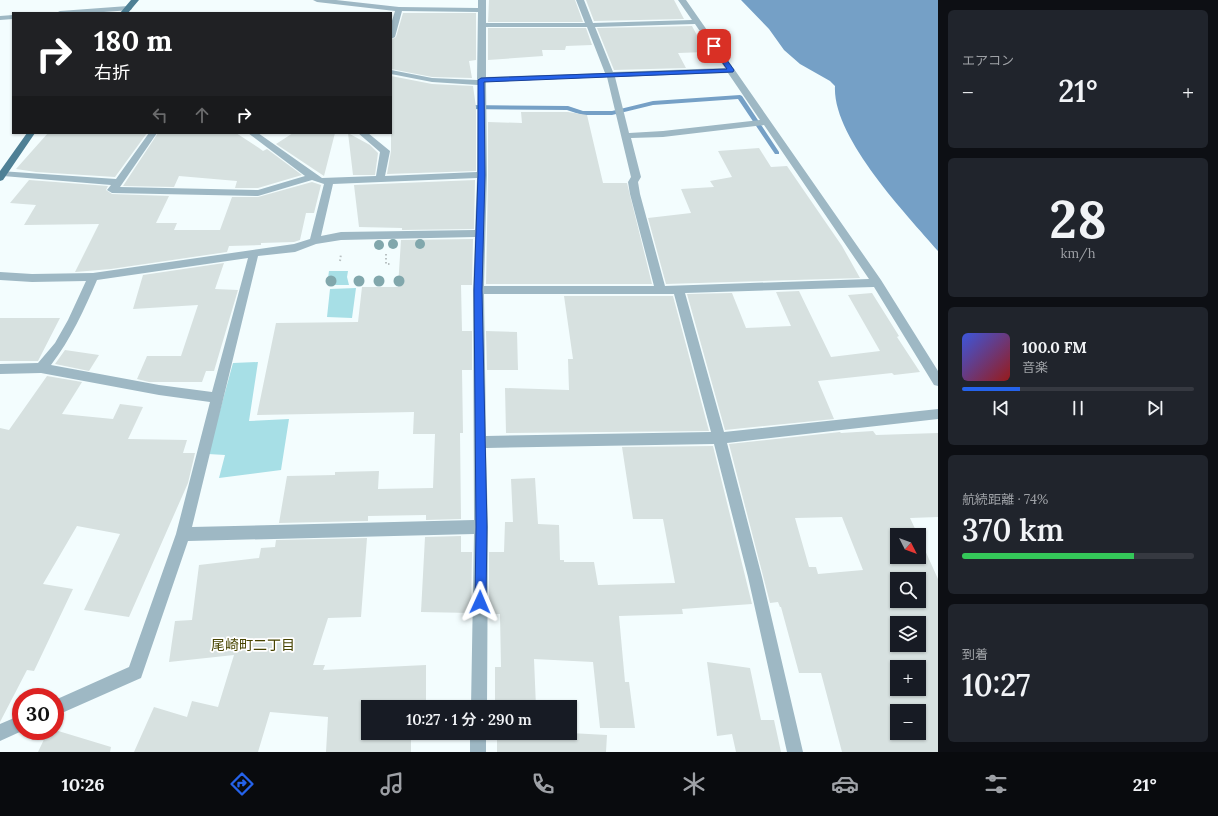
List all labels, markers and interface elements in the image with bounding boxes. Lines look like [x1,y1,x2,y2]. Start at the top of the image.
text: 180 m [94,23,172,59]
icon: right [28,28,80,80]
pin [697,29,731,63]
icon: arrive [703,35,725,57]
text: エアコン [962,52,1014,69]
text: 右折 [94,61,130,84]
text: 21° [1058,72,1098,110]
text: − [962,78,974,106]
text: + [1182,78,1194,106]
icon: left [149,104,171,126]
icon: ahead [191,104,213,126]
icon: right [233,104,255,126]
text: 28 [1049,186,1107,252]
text: km/h [1060,245,1096,262]
text: 100.0 FM [1022,338,1087,357]
text: 音楽 [1022,359,1048,376]
icon: previous [990,397,1012,419]
icon: pause [1067,397,1089,419]
icon: next [1144,397,1166,419]
text: 航続距離 · 74% [962,491,1048,508]
text: 370 km [962,511,1064,549]
north arrow [890,528,926,564]
map controls [890,528,926,740]
button: search [890,572,926,608]
position arrow [459,581,501,623]
button: layers [890,616,926,652]
district label: 尾崎町二丁目 [211,636,295,654]
text: 到着 [962,646,988,663]
button: + [890,660,926,696]
text: 10:27 [962,666,1030,704]
speed limit sign: 30 [12,688,64,740]
button: − [890,704,926,740]
text: 10:27 · 1 分 · 290 m [406,710,532,729]
icon: directions [228,770,256,798]
icon: music [378,770,406,798]
icon: phone [529,770,557,798]
icon: climate [680,770,708,798]
icon: car [831,770,859,798]
icon: filters [982,770,1010,798]
text: 10:26 [61,773,105,796]
text: 21° [1133,773,1157,796]

